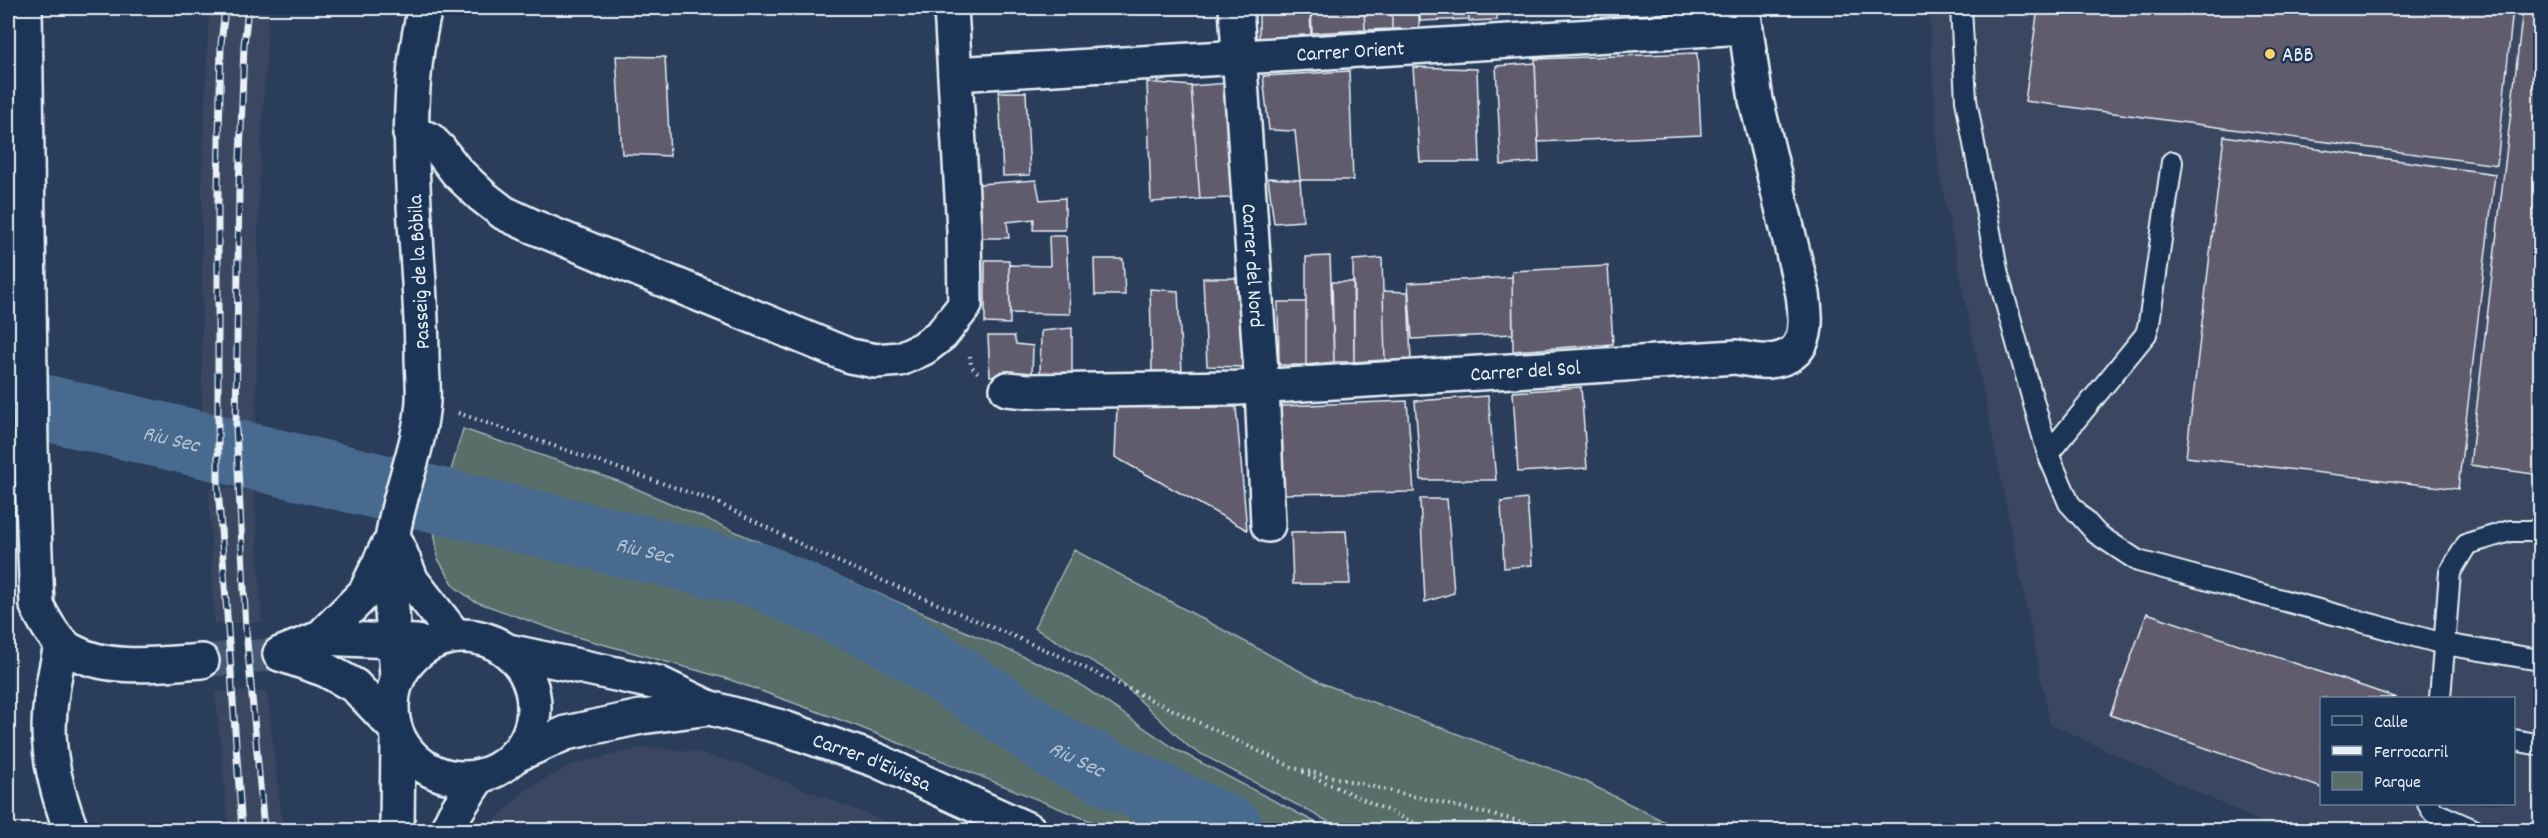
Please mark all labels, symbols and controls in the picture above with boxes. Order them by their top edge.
street label: Carrer Orient [1296,35,1406,72]
place label: ABB [2282,42,2313,72]
marker: ABB [2263,47,2277,61]
street label: Passeig de la Bòbila [402,193,440,350]
street label: Carrer del Nord [1231,203,1270,328]
street label: Carrer del Sol [1470,355,1581,392]
water label: Riu Sec [139,419,203,463]
water label: Riu Sec [612,531,676,574]
legend [2320,697,2515,805]
text: Calle [2374,711,2408,736]
street label: Carrer d'Eivissa [808,727,936,802]
water label: Riu Sec [1041,735,1110,788]
text: Ferrocarril [2374,741,2449,766]
text: Parque [2374,771,2421,796]

